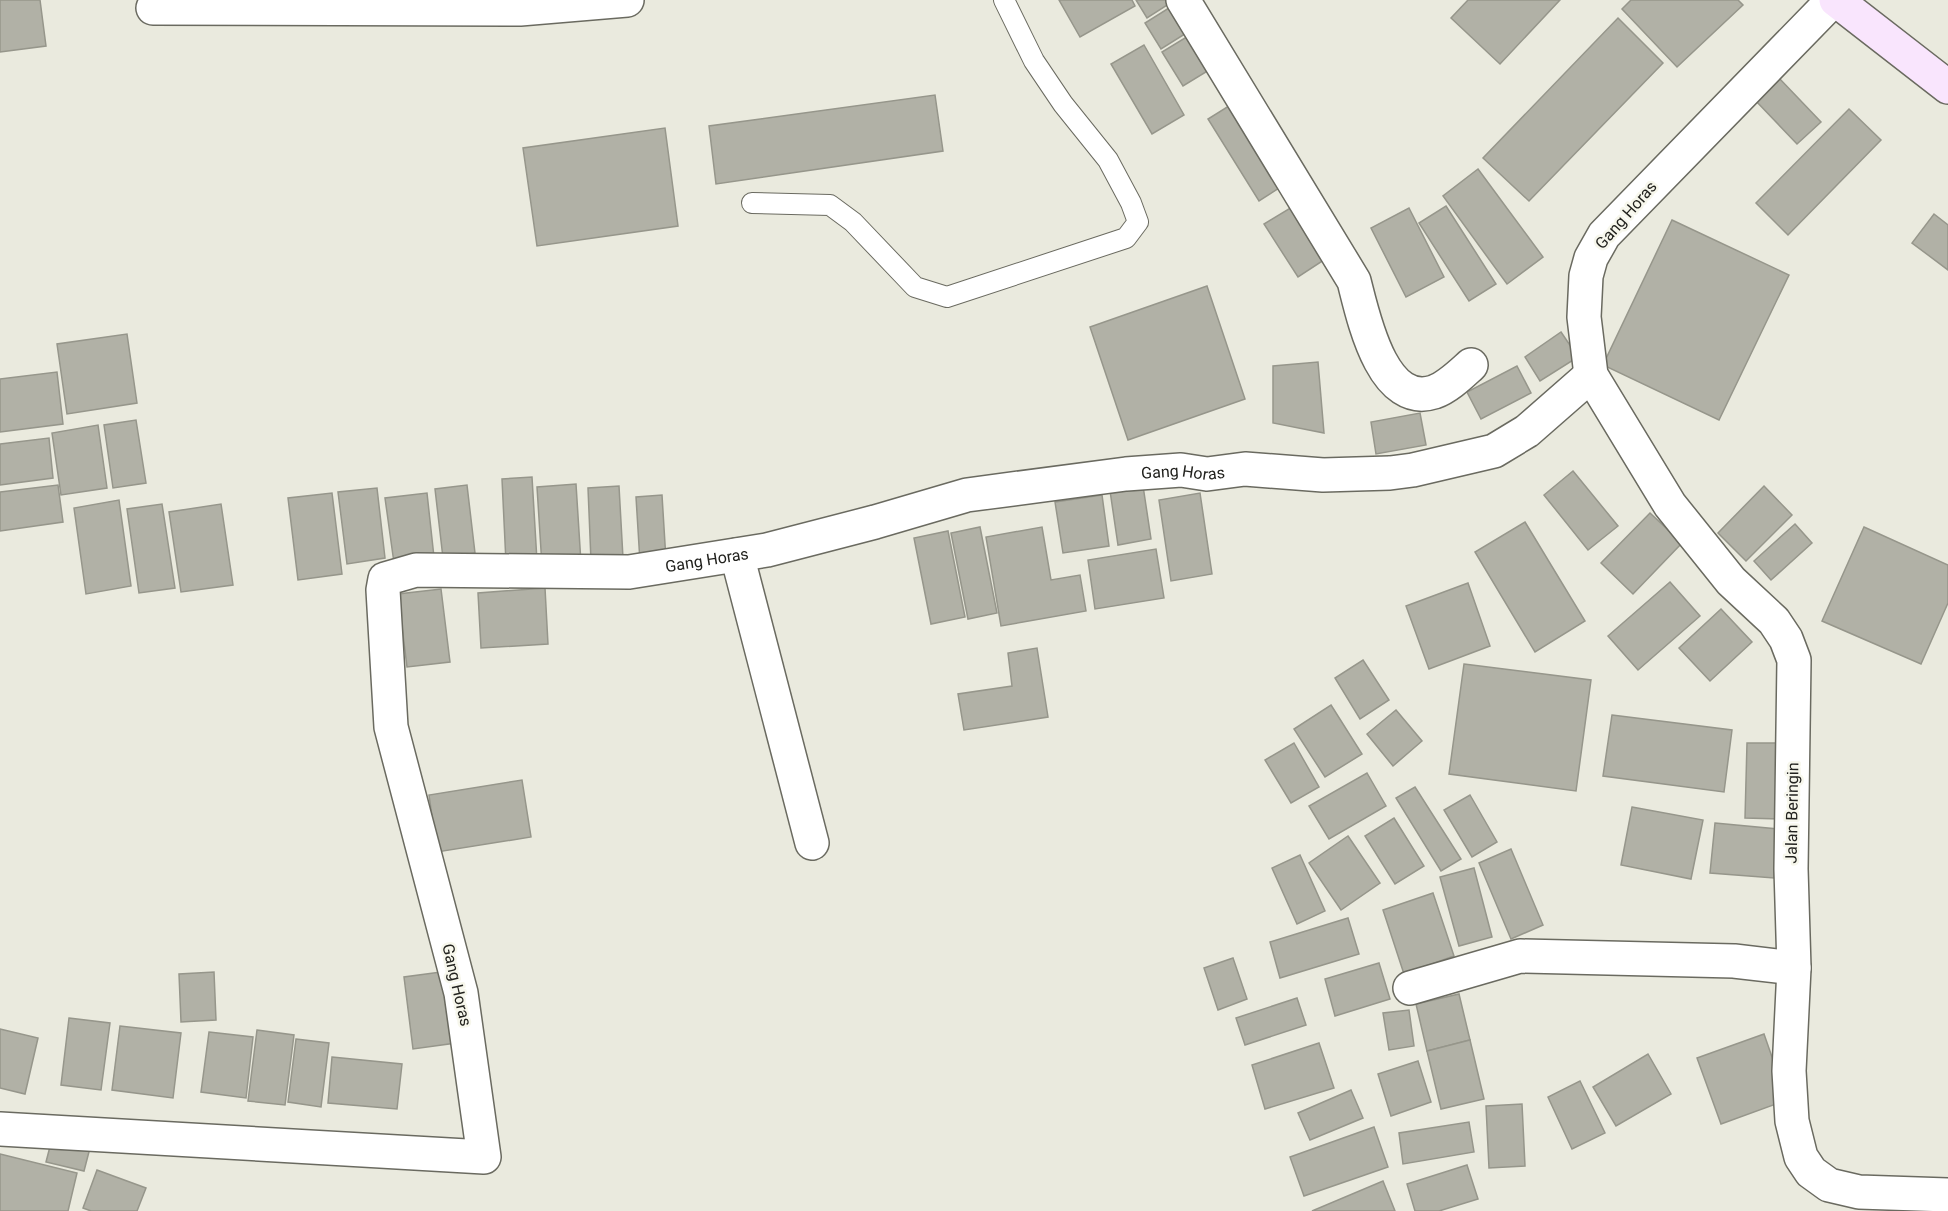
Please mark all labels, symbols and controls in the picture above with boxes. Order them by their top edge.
street label: Gang Horas [1591,177,1661,253]
street label: Gang Horas [1141,460,1226,484]
street label: Gang Horas [664,544,750,576]
street label: Jalan Beringin [1782,762,1802,864]
street label: Gang Horas [438,942,476,1028]

